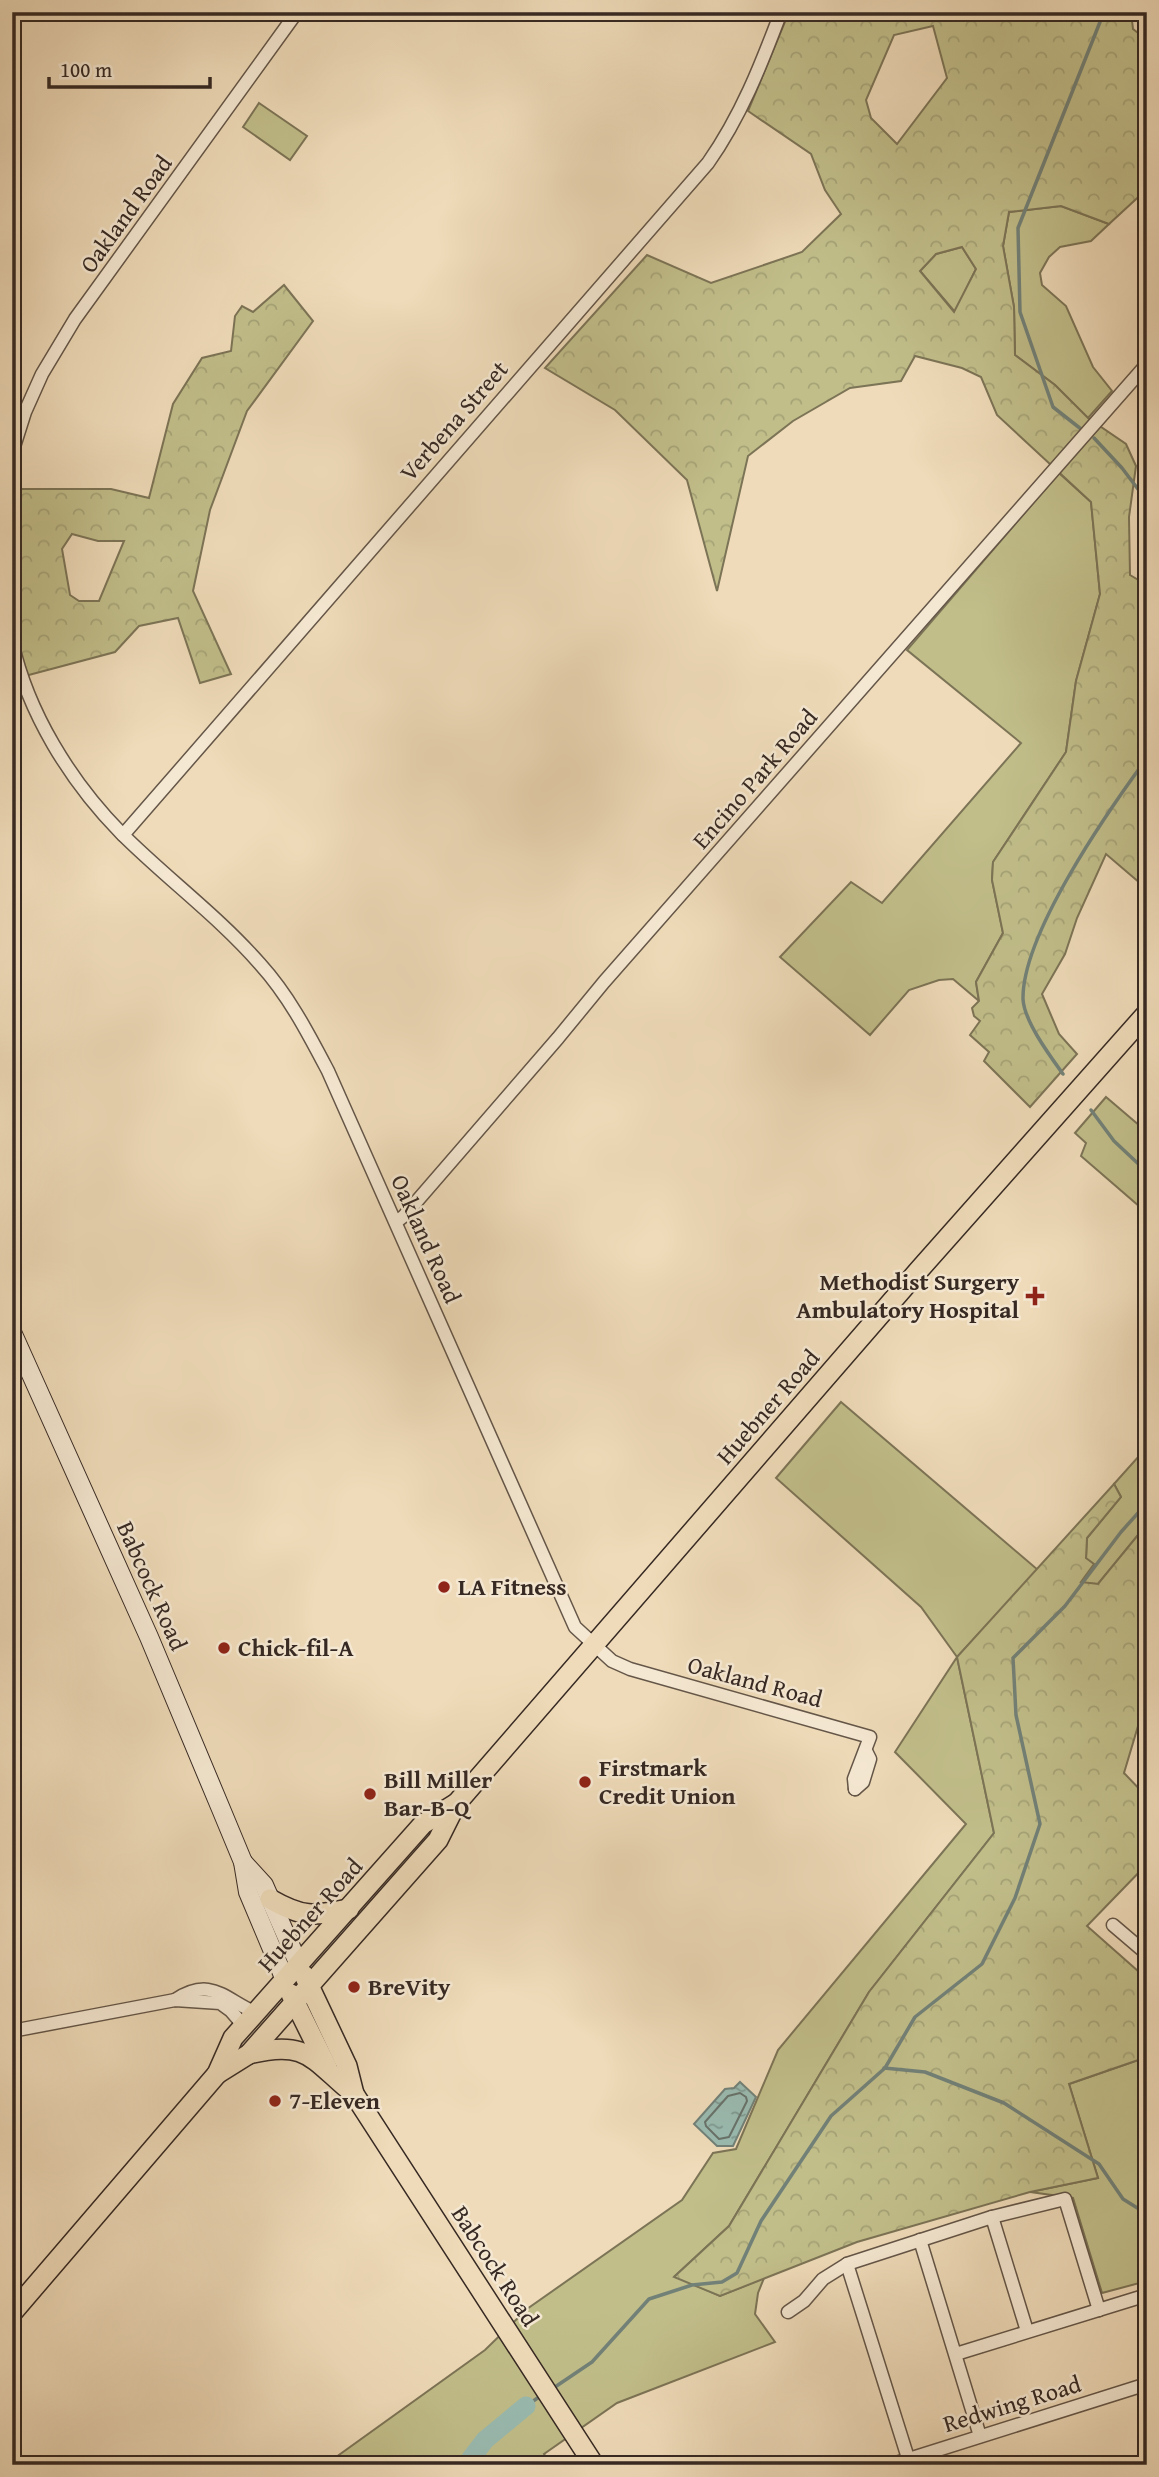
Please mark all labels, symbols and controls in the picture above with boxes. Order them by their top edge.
scale bar [49,46,210,90]
text: 100 m [60,54,112,85]
street label: Oakland Road [71,147,180,280]
street label: Verbena Street [391,352,516,489]
street label: Encino Park Road [684,701,826,857]
street label: Oakland Road [382,1169,471,1309]
place label: Methodist Surgery Ambulatory Hospital [796,1264,1020,1327]
marker: Methodist Surgery Ambulatory Hospital [1025,1286,1045,1306]
street label: Huebner Road [708,1341,828,1472]
street label: Babcock Road [108,1516,197,1656]
place label: LA Fitness [458,1569,567,1604]
marker: LA Fitness [436,1579,452,1595]
place label: Chick-fil-A [238,1630,354,1665]
marker: Chick-fil-A [216,1640,232,1656]
street label: Oakland Road [684,1647,826,1716]
place label: Firstmark Credit Union [599,1750,735,1813]
place label: Bill Miller Bar-B-Q [384,1762,492,1825]
marker: Firstmark Credit Union [577,1774,593,1790]
marker: Bill Miller Bar-B-Q [362,1786,378,1802]
street label: Huebner Road [249,1850,371,1979]
place label: BreVity [368,1969,451,2004]
marker: BreVity [346,1979,362,1995]
place label: 7-Eleven [289,2083,380,2118]
marker: 7-Eleven [267,2093,283,2109]
street label: Babcock Road [443,2198,548,2333]
street label: Redwing Road [939,2366,1085,2441]

